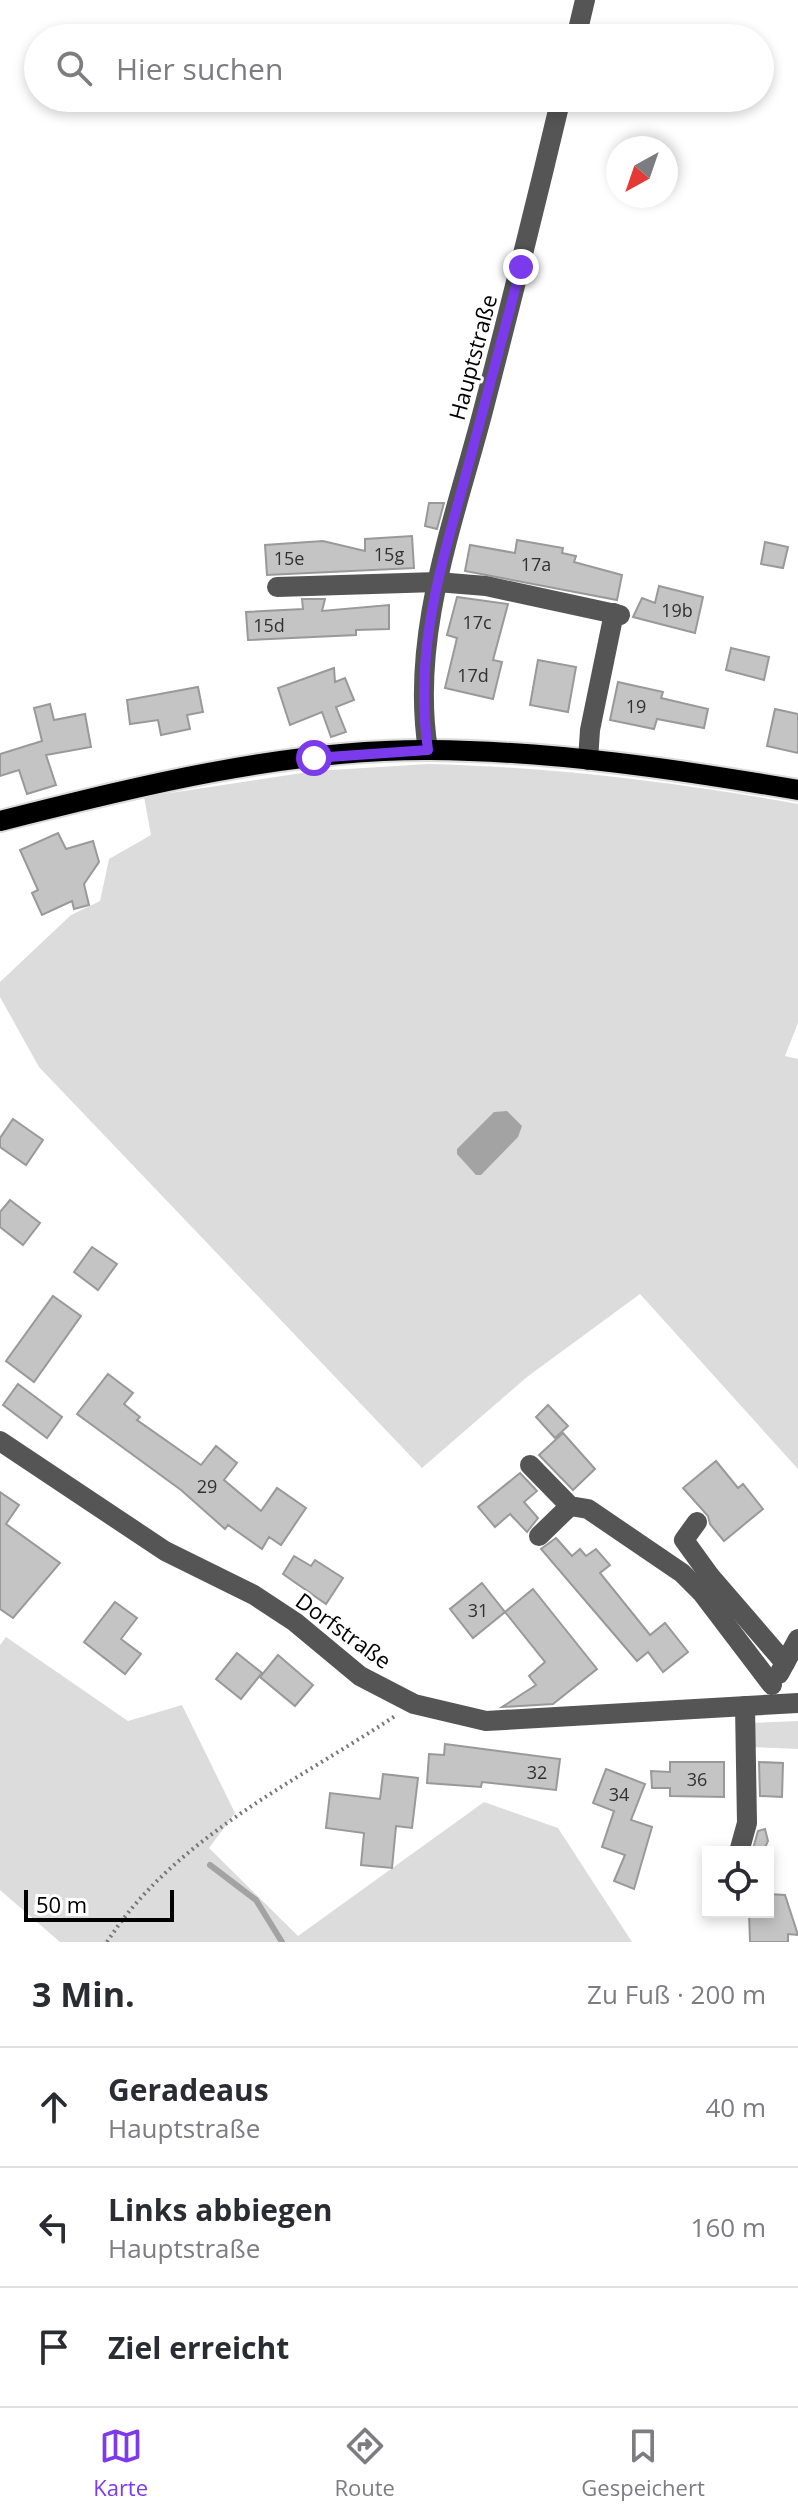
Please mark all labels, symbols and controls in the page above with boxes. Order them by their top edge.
search box [24,24,774,112]
icon: search [52,46,96,90]
text: Hier suchen [116,48,283,89]
north arrow [606,136,678,208]
route end [503,249,539,285]
street label: Hauptstraße [441,291,503,423]
house number: 15g [374,542,404,566]
house number: 15e [274,546,304,570]
house number: 17a [521,552,551,576]
house number: 19b [661,598,693,622]
house number: 17c [462,610,492,634]
house number: 15d [253,613,285,637]
house number: 17d [457,663,489,687]
house number: 19 [626,694,646,718]
route start [296,740,332,776]
house number: 29 [197,1474,217,1498]
street label: Dorfstraße [290,1585,398,1675]
house number: 31 [468,1598,488,1622]
house number: 32 [527,1760,547,1784]
house number: 36 [687,1767,707,1791]
house number: 34 [609,1782,629,1806]
map controls [702,1846,774,1918]
button: locate [702,1846,774,1918]
scale bar [24,1886,174,1922]
text: 50 m [36,1889,87,1919]
text: 3 Min. [32,1971,135,2017]
text: Zu Fuß · 200 m [587,1976,766,2012]
text: Geradeaus [108,2069,269,2110]
icon: ahead [32,2085,76,2129]
text: 40 m [705,2089,766,2125]
text: Hauptstraße [108,2110,260,2146]
text: Links abbiegen [108,2189,333,2230]
icon: left [32,2205,76,2249]
text: 160 m [691,2209,766,2245]
text: Hauptstraße [108,2230,260,2266]
icon: arrive [32,2325,76,2369]
text: Ziel erreicht [108,2327,289,2368]
tab: Karte [93,2424,148,2502]
tab: Route [334,2424,395,2502]
tab: Gespeichert [581,2424,705,2502]

